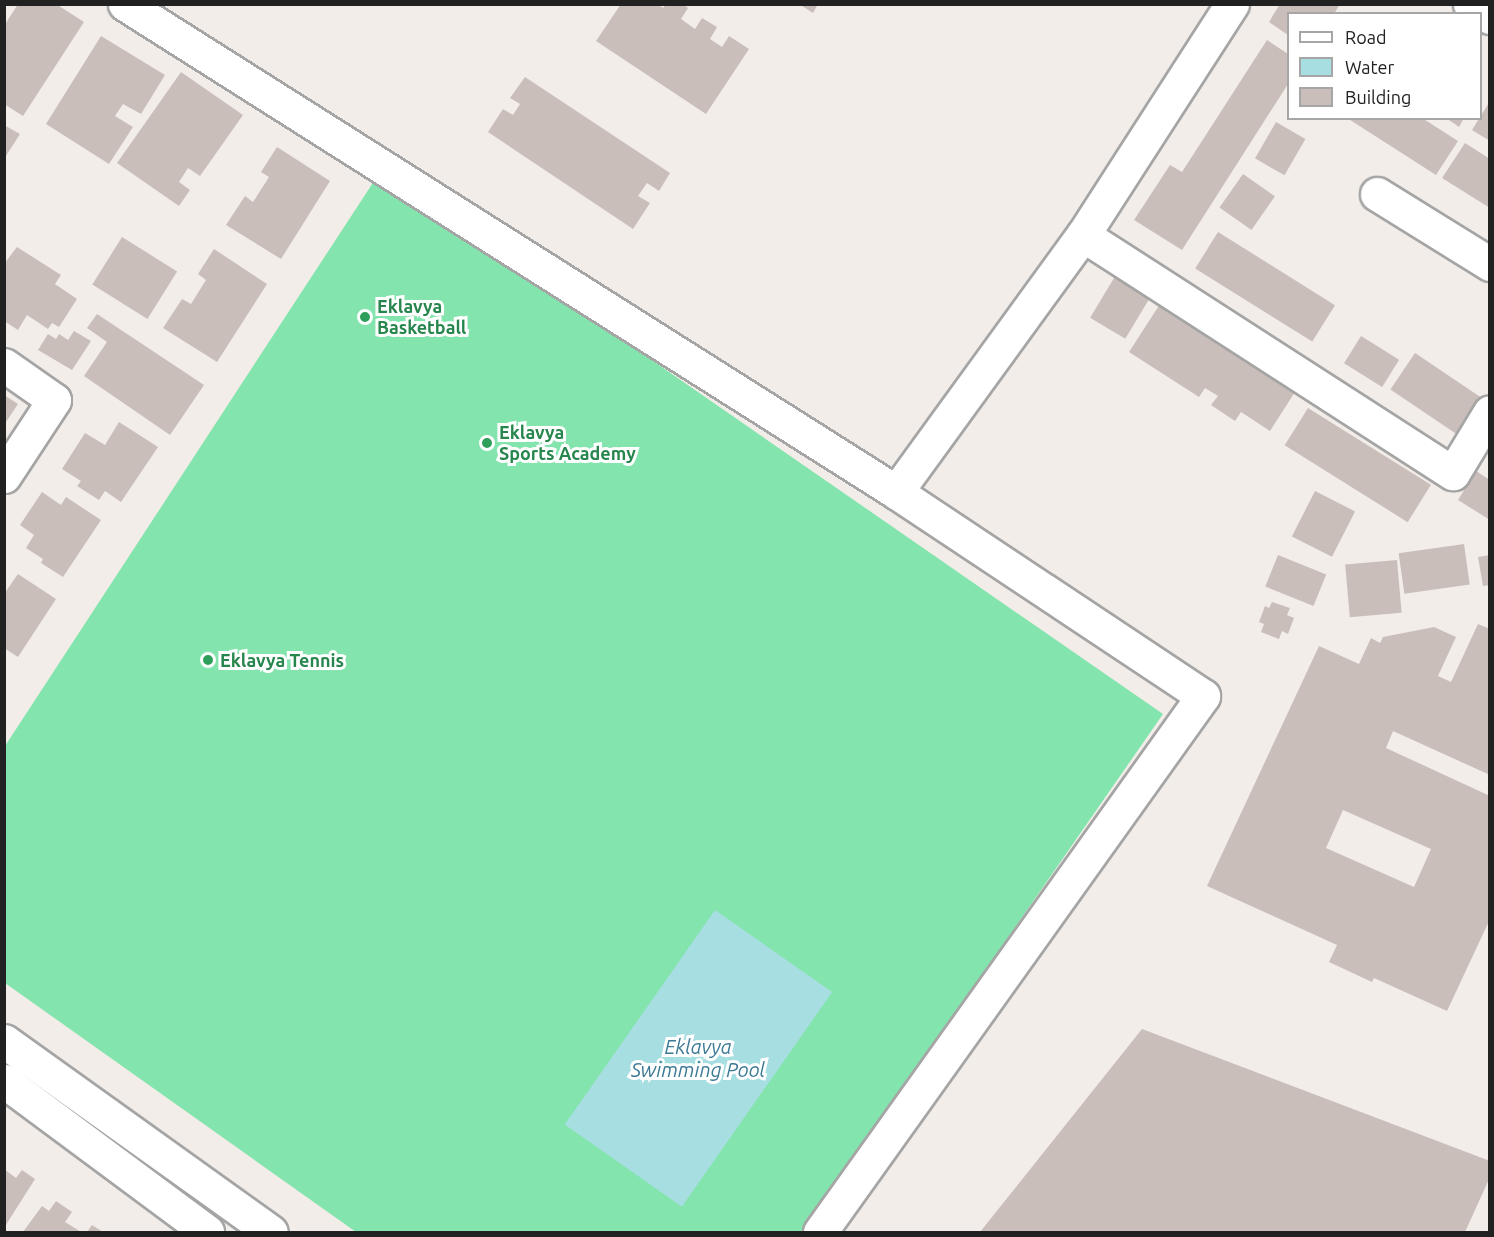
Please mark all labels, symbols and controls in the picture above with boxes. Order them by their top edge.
legend [1287,12,1482,120]
text: Road [1345,27,1387,47]
text: Water [1345,57,1394,77]
text: Building [1345,87,1411,107]
place label: Eklavya Basketball [377,296,466,338]
marker: Eklavya Basketball [358,310,372,324]
place label: Eklavya Sports Academy [499,422,636,464]
marker: Eklavya Sports Academy [480,436,494,450]
place label: Eklavya Tennis [220,649,344,671]
marker: Eklavya Tennis [201,653,215,667]
water label: Eklavya Swimming Pool [631,1034,765,1081]

